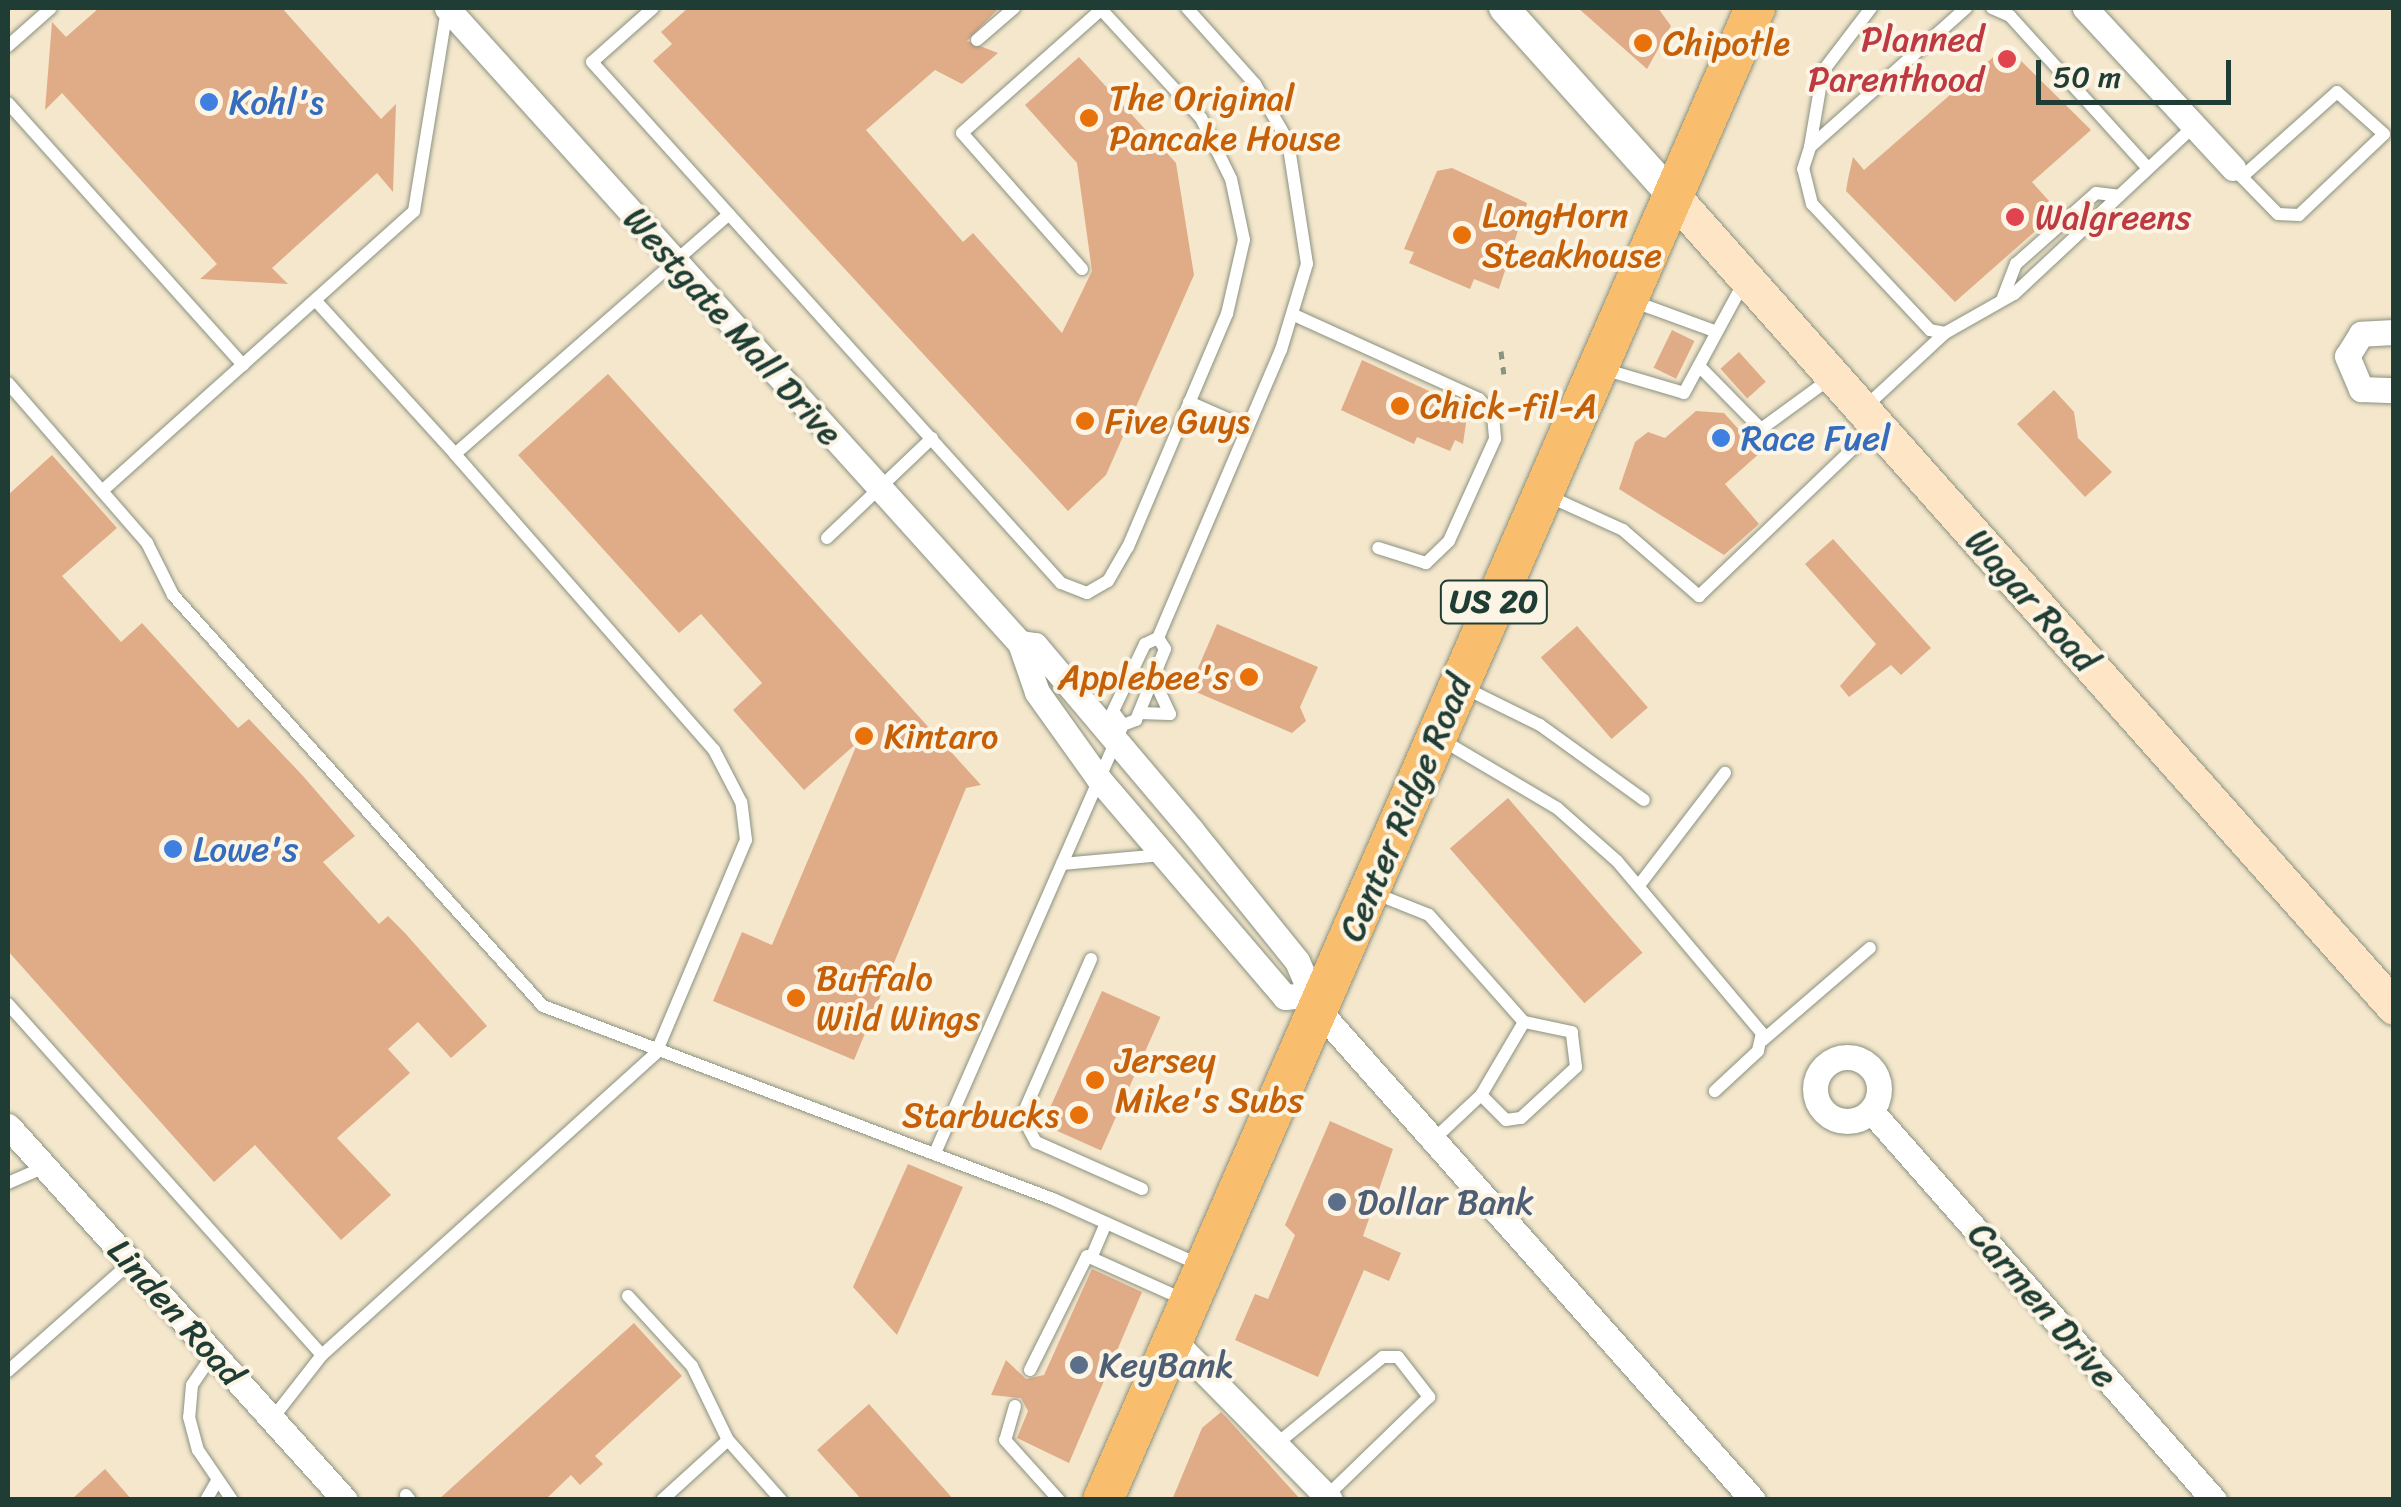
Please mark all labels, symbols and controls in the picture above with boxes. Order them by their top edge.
place label: Planned Parenthood [1808,18,1984,100]
place label: Chipotle [1663,22,1790,64]
marker: Chipotle [1632,32,1654,54]
scale bar [2041,40,2236,102]
marker: Planned Parenthood [1994,46,2020,72]
text: 50 m [2053,50,2121,104]
place label: The Original Pancake House [1109,77,1341,159]
place label: Kohl's [229,81,324,123]
marker: Kohl's [198,91,220,113]
marker: The Original Pancake House [1078,107,1100,129]
place label: LongHorn Steakhouse [1482,194,1662,276]
place label: Walgreens [2035,196,2191,238]
street label: Westgate Mall Drive [615,198,851,454]
marker: Walgreens [2004,206,2026,228]
marker: LongHorn Steakhouse [1451,224,1473,246]
place label: Chick-fil-A [1420,385,1597,427]
marker: Chick-fil-A [1389,395,1411,417]
place label: Five Guys [1105,400,1252,442]
marker: Five Guys [1074,410,1096,432]
place label: Race Fuel [1741,417,1890,459]
marker: Race Fuel [1710,427,1732,449]
street label: Wagar Road [1957,520,2107,680]
road number: US 20 [1439,575,1549,629]
place label: Applebee's [1058,656,1229,698]
marker: Applebee's [1238,666,1260,688]
street label: Center Ridge Road [1330,669,1480,947]
place label: Kintaro [884,715,998,757]
marker: Kintaro [853,725,875,747]
place label: Lowe's [193,828,298,870]
marker: Lowe's [162,838,184,860]
place label: Buffalo Wild Wings [816,957,978,1039]
marker: Buffalo Wild Wings [785,987,807,1009]
place label: Jersey Mike's Subs [1115,1039,1304,1121]
marker: Jersey Mike's Subs [1084,1069,1106,1091]
place label: Starbucks [902,1094,1059,1136]
marker: Starbucks [1068,1104,1090,1126]
place label: Dollar Bank [1357,1181,1534,1223]
marker: Dollar Bank [1326,1191,1348,1213]
street label: Carmen Drive [1960,1214,2126,1396]
street label: Linden Road [99,1229,253,1395]
place label: KeyBank [1099,1344,1234,1386]
marker: KeyBank [1068,1354,1090,1376]

